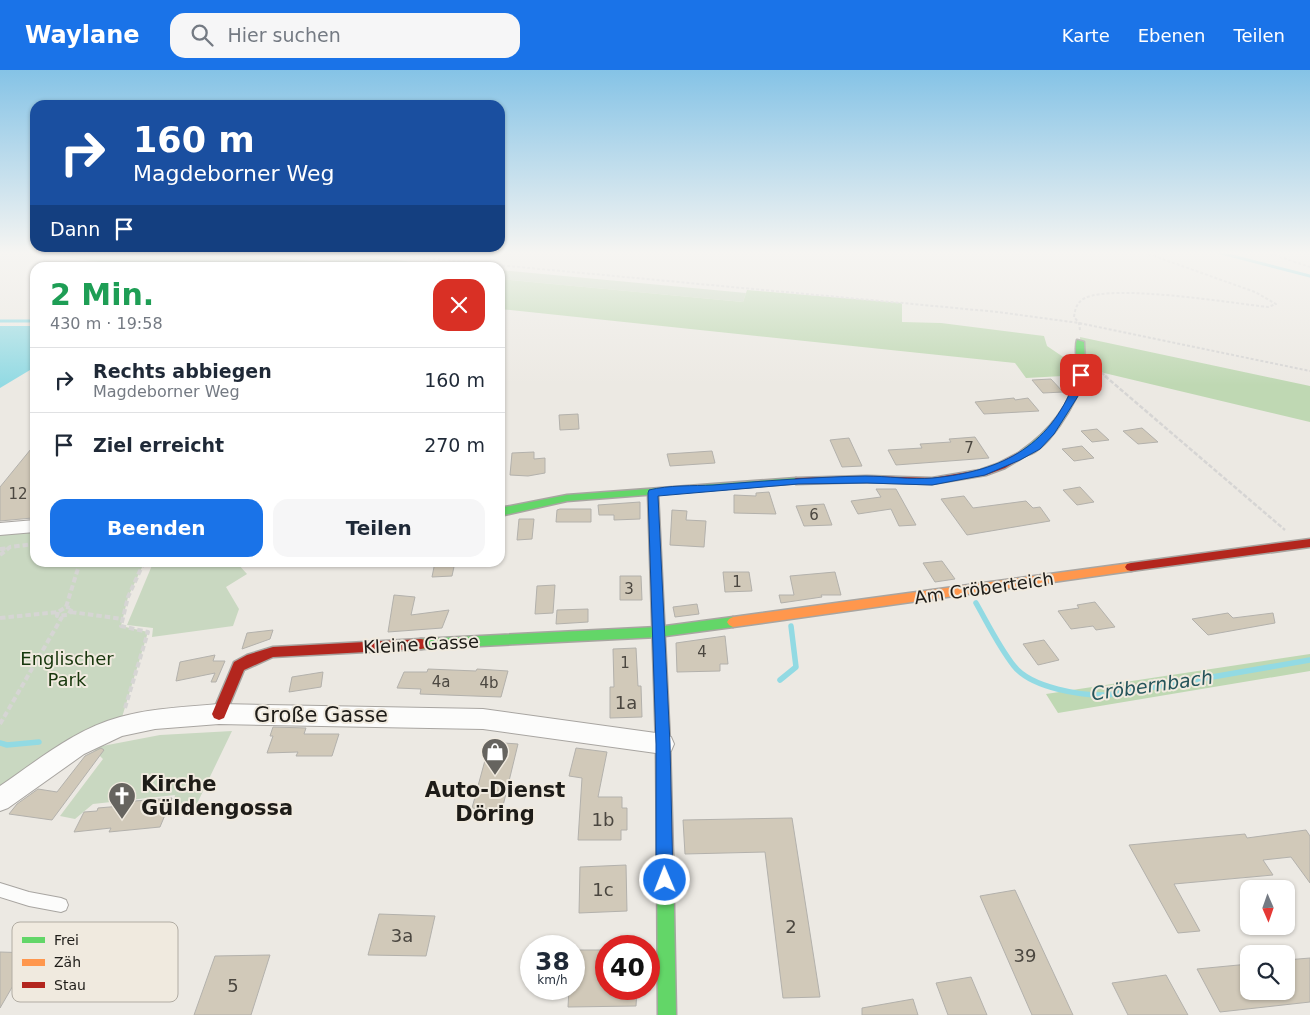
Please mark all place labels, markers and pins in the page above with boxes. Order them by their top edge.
pin [1060,354,1102,396]
shop icon: Auto-Dienst Döring [480,737,510,776]
place label: Kirche Güldengossa [141,772,293,820]
place label: Auto-Dienst Döring [425,778,565,826]
church icon: Kirche Güldengossa [107,781,137,820]

